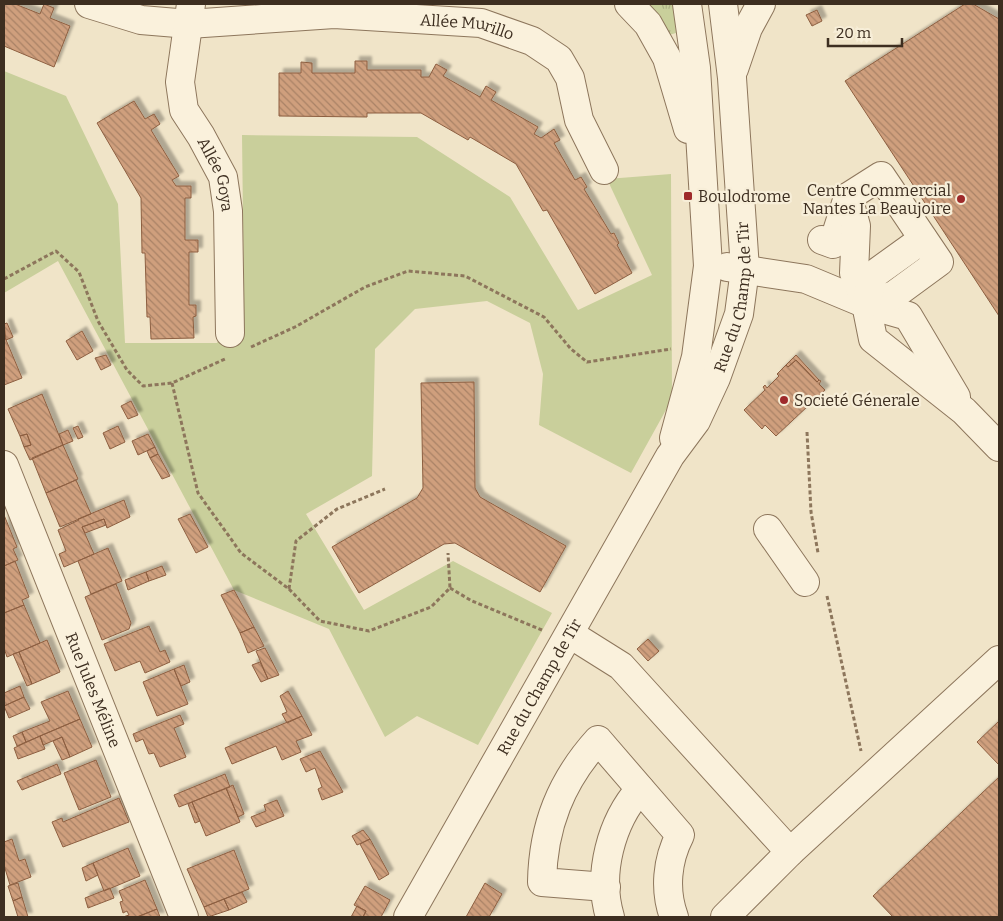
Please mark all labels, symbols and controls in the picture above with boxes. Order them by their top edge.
street label: Allée Murillo [420,10,517,44]
scale bar [828,15,902,47]
text: 20 m [836,24,872,42]
street label: Allée Goya [193,134,237,213]
place label: Centre Commercial Nantes La Beaujoire [803,181,951,218]
place label: Boulodrome [698,187,790,206]
marker: Boulodrome [682,190,694,202]
marker: Centre Commercial Nantes La Beaujoire [955,193,967,205]
street label: Rue du Champ de Tir [710,221,755,375]
place label: Societé Génerale [794,391,920,410]
marker: Societé Génerale [778,394,790,406]
street label: Rue du Champ de Tir [493,615,586,758]
street label: Rue Jules Méline [62,630,125,750]

